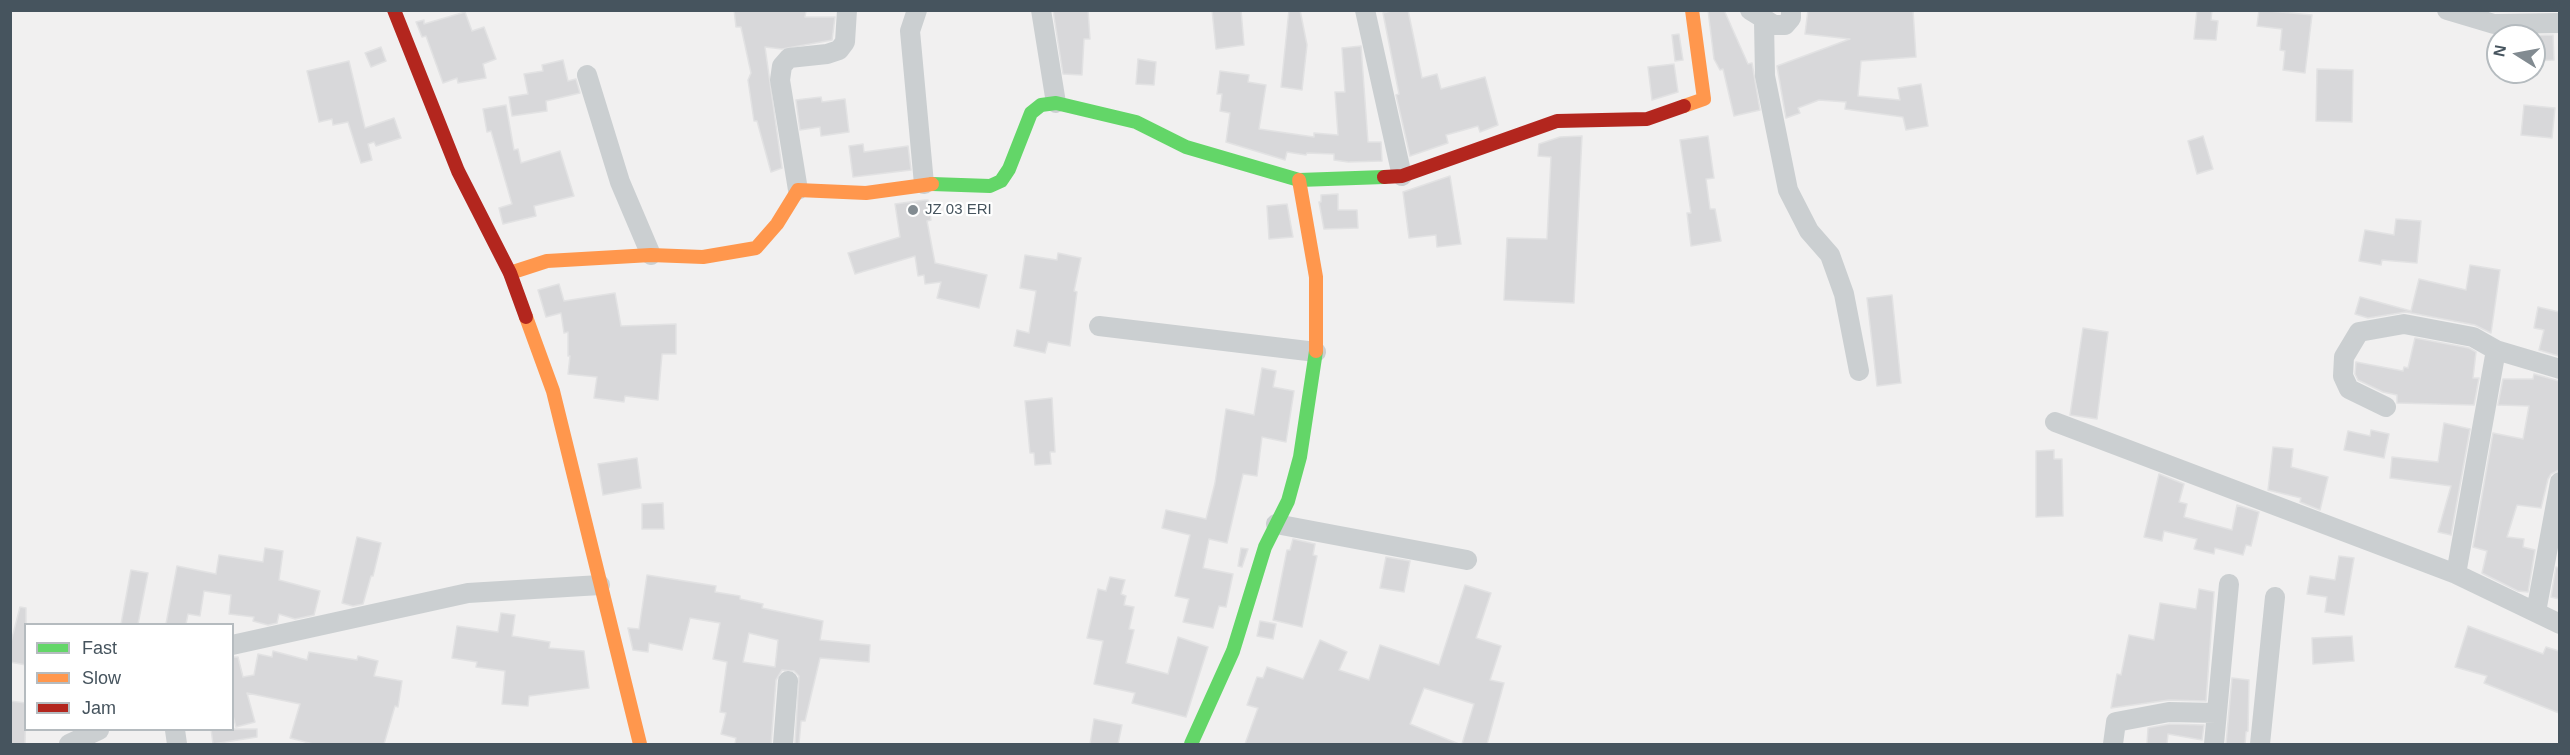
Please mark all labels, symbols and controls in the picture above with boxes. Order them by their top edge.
north arrow [2486,24,2546,84]
text: N [2490,44,2509,58]
place label: JZ 03 ERI [925,201,992,219]
marker: JZ 03 ERI [906,203,920,217]
legend [24,623,234,731]
text: Fast [82,638,117,658]
text: Slow [82,668,121,688]
text: Jam [82,698,116,718]

